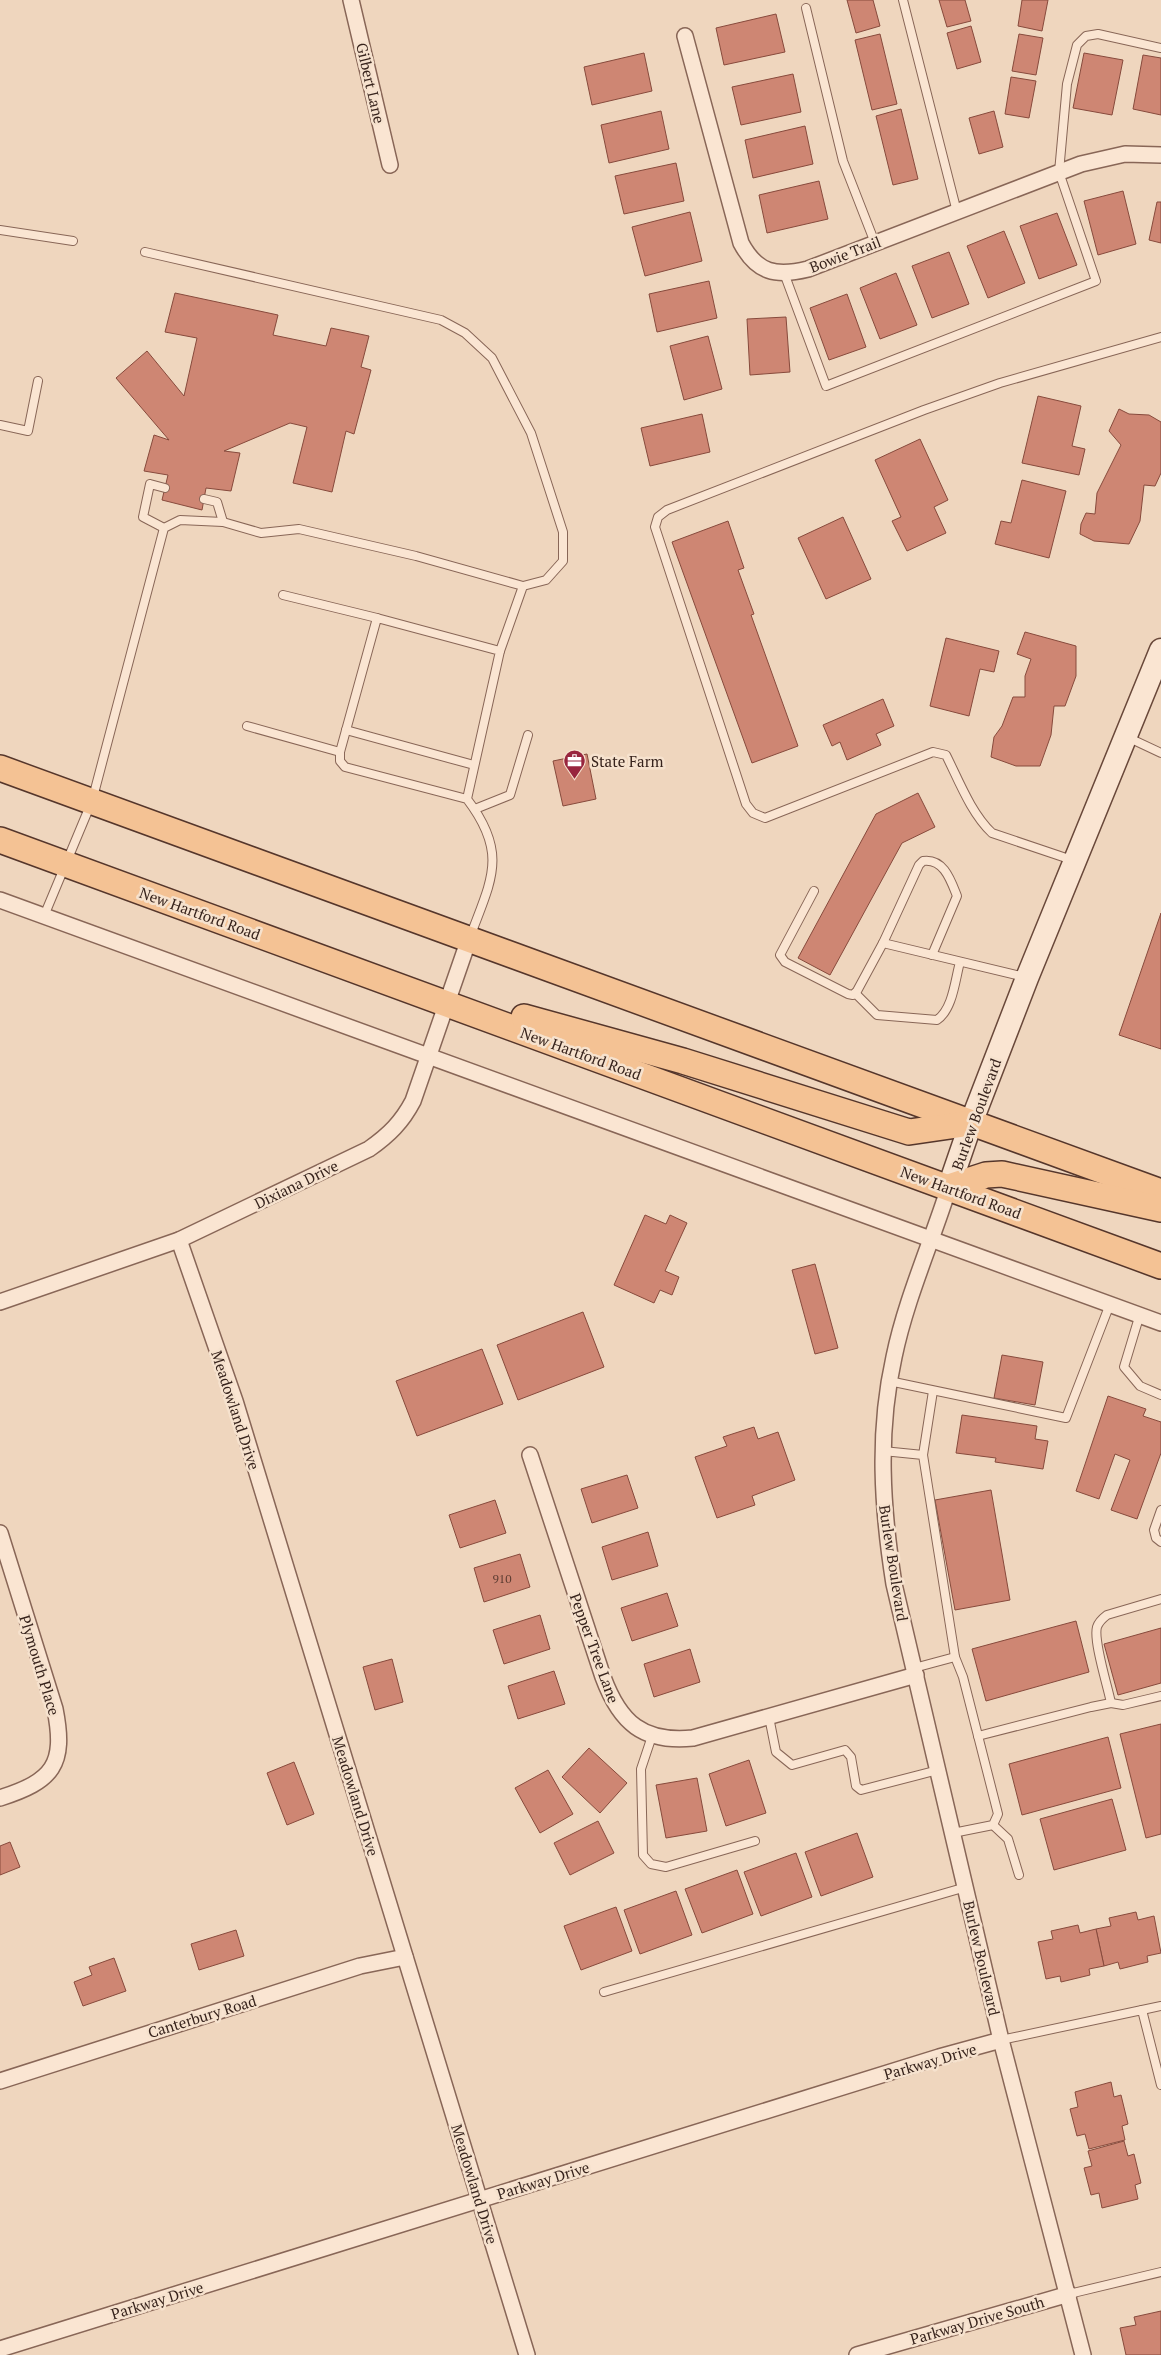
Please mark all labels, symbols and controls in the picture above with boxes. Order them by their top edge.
street label: Gilbert Lane [352,41,390,125]
street label: Bowie Trail [806,231,884,277]
office icon: State Farm [563,749,587,780]
place label: State Farm [591,751,663,771]
street label: New Hartford Road [137,882,263,944]
street label: New Hartford Road [518,1022,644,1084]
street label: Burlew Boulevard [947,1055,1005,1173]
street label: Dixiana Drive [251,1155,341,1213]
street label: New Hartford Road [898,1161,1024,1223]
street label: Meadowland Drive [207,1348,265,1472]
street label: Burlew Boulevard [875,1503,913,1623]
house number: 910 [492,1571,512,1586]
street label: Pepper Tree Lane [566,1590,624,1706]
street label: Plymouth Place [15,1612,65,1718]
street label: Meadowland Drive [328,1734,384,1858]
street label: Burlew Boulevard [959,1899,1005,2017]
street label: Canterbury Road [145,1990,259,2042]
street label: Parkway Drive [881,2038,979,2084]
street label: Meadowland Drive [447,2122,503,2246]
street label: Parkway Drive [494,2156,592,2204]
street label: Parkway Drive [108,2276,206,2324]
street label: Parkway Drive South [908,2291,1046,2349]

